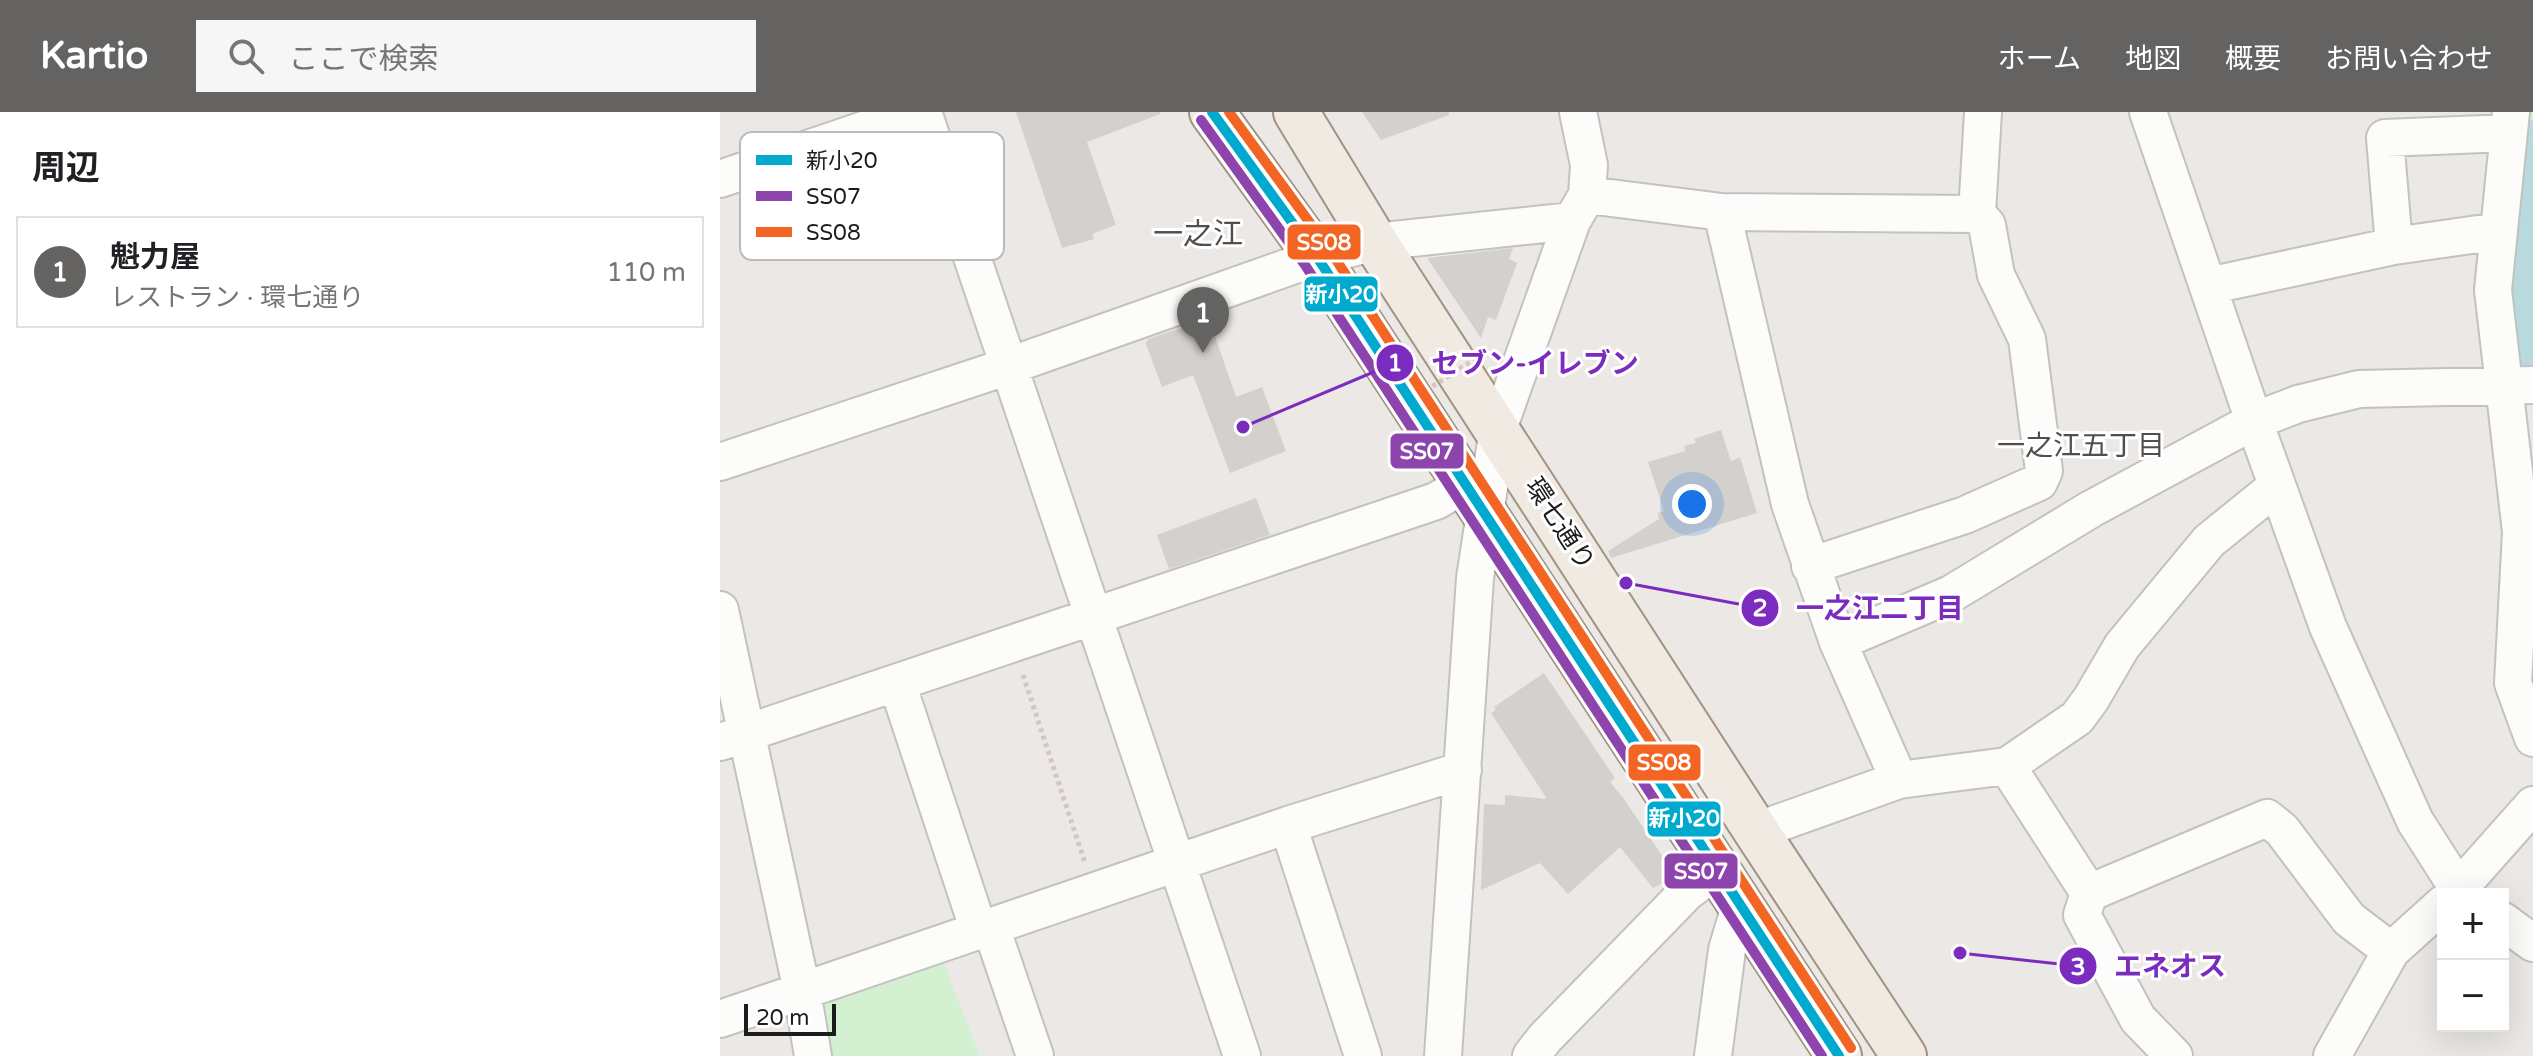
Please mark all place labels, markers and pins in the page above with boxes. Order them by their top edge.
pin: 1 [1177,287,1229,353]
callout: セブン-イレブン [1375,337,1654,389]
callout: 一之江二丁目 [1740,582,1980,634]
callout: エネオス [2058,940,2242,992]

